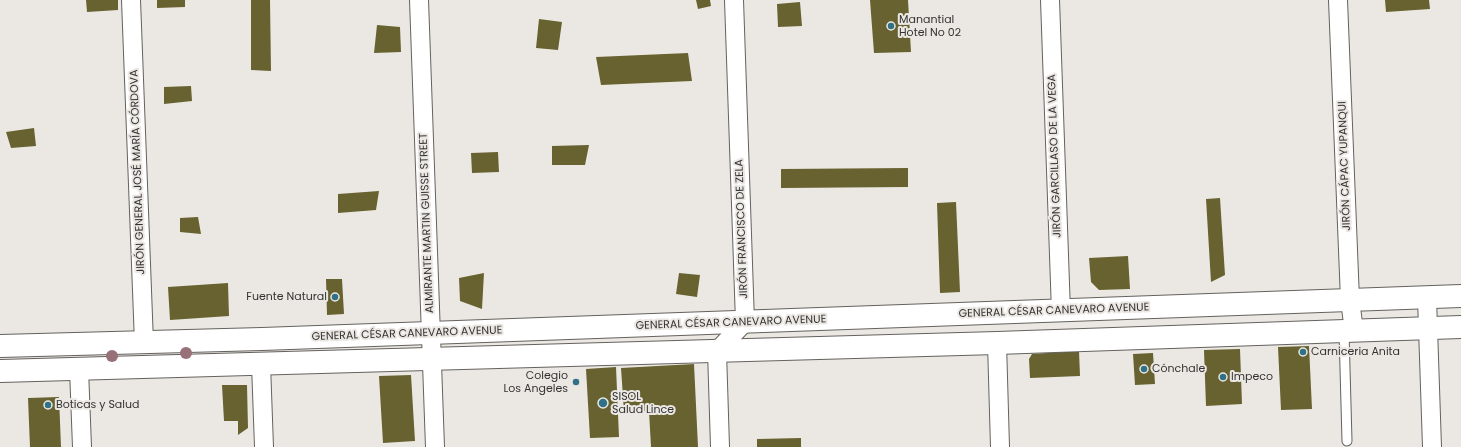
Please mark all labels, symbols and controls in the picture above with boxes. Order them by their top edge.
place label: Manantial Hotel No 02 [899,13,961,39]
marker: Manantial Hotel No 02 [886,21,896,31]
street label: JIRÓN GENERAL JOSÉ MARÍA CÓRDOVA [128,69,148,275]
street label: JIRÓN GARCILLASO DE LA VEGA [1046,74,1064,238]
street label: JIRÓN CÁPAC YUPANQUI [1336,101,1354,231]
street label: ALMIRANTE MARTIN GUISSE STREET [417,133,437,313]
street label: JIRÓN FRANCISCO DE ZELA [733,159,751,299]
place label: Fuente Natural [246,290,327,304]
marker: Fuente Natural [330,292,340,302]
street label: GENERAL CÉSAR CANEVARO AVENUE [958,301,1150,321]
street label: GENERAL CÉSAR CANEVARO AVENUE [635,313,827,333]
street label: GENERAL CÉSAR CANEVARO AVENUE [311,324,503,344]
place label: Carniceria Anita [1311,345,1400,359]
marker: Carniceria Anita [1298,347,1308,357]
place label: Cónchale [1152,362,1205,376]
marker: Cónchale [1139,364,1149,374]
place label: Colegio Los Angeles [504,369,568,395]
place label: Impeco [1231,370,1273,384]
marker: Impeco [1218,372,1228,382]
marker: Colegio Los Angeles [571,377,581,387]
place label: SISOL Salud Lince [612,390,674,416]
marker: SISOL Salud Lince [597,397,609,409]
place label: Boticas y Salud [56,398,139,412]
marker: Boticas y Salud [43,400,53,410]

